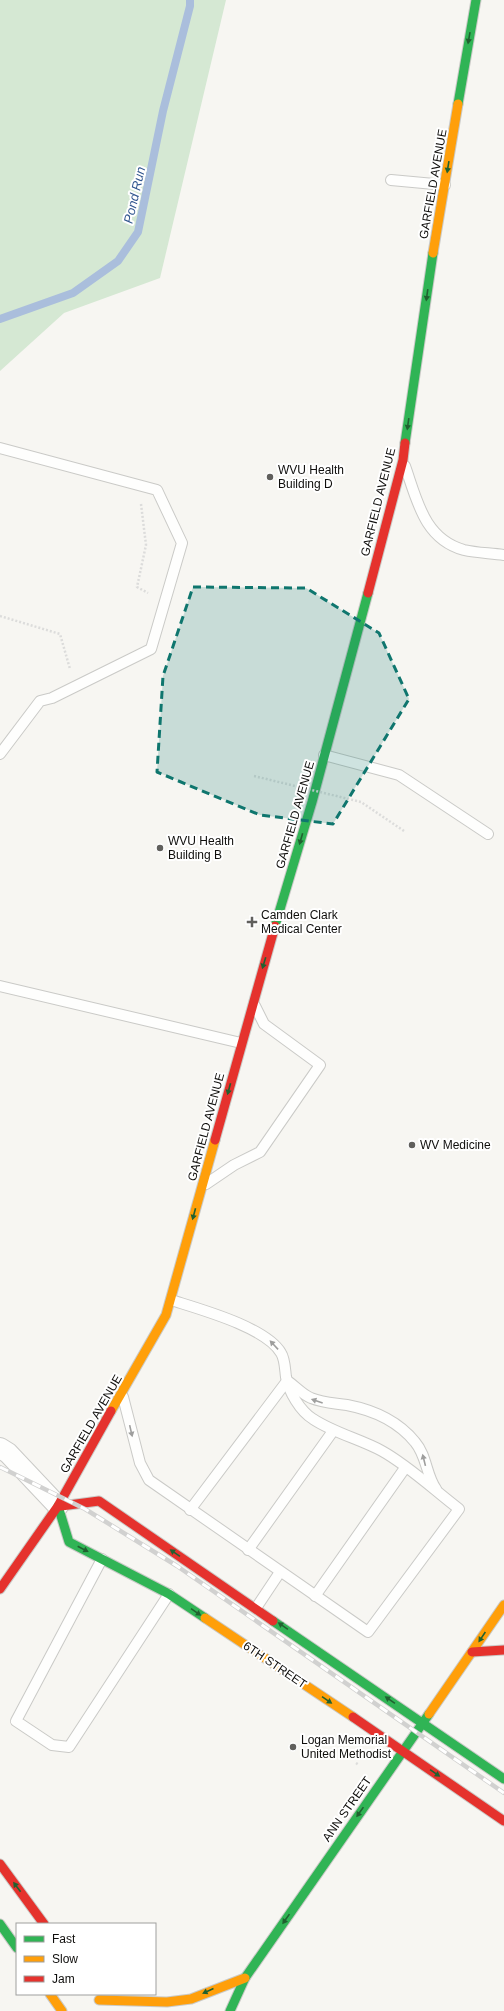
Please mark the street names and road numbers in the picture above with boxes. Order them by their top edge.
street label: GARFIELD AVENUE [416,128,450,240]
street label: GARFIELD AVENUE [358,446,398,558]
street label: GARFIELD AVENUE [273,760,317,870]
street label: GARFIELD AVENUE [185,1072,227,1182]
street label: GARFIELD AVENUE [57,1372,125,1476]
street label: 6TH STREET [241,1639,310,1692]
street label: ANN STREET [319,1773,375,1844]

